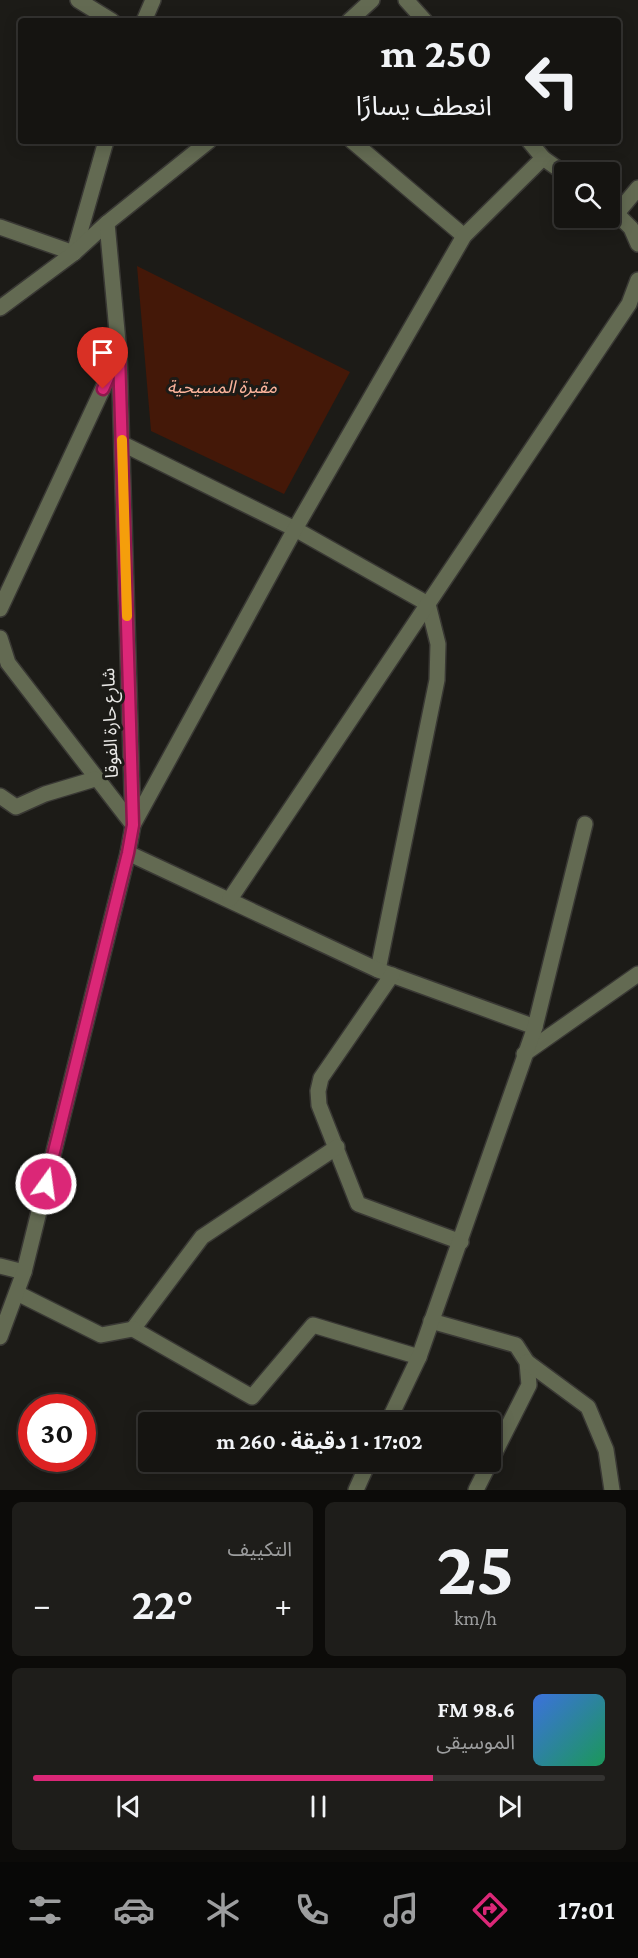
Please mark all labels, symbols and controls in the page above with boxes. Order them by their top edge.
text: 250 m [381,29,492,76]
icon: left [513,42,591,120]
text: انعطف يسارًا [356,91,492,121]
map controls [554,162,620,228]
button: search [554,162,620,228]
pin [77,327,128,389]
icon: arrive [86,336,119,369]
park label: مقبرة المسيحية [167,377,278,398]
street label: شارع حارة الفوقا [98,667,126,779]
position arrow [14,1152,78,1216]
speed limit sign: 30 [18,1394,96,1472]
text: 17:02 · 1 دقيقة · 260 m [217,1429,422,1454]
text: 25 [437,1524,515,1611]
text: التكييف [228,1538,292,1560]
text: 22° [132,1579,193,1629]
text: − [33,1586,50,1623]
text: + [275,1586,292,1623]
text: km/h [454,1607,497,1629]
text: 98.6 FM [437,1697,515,1722]
text: الموسيقى [436,1731,515,1753]
icon: previous [112,1790,145,1823]
icon: pause [302,1790,335,1823]
icon: next [493,1790,526,1823]
icon: filters [24,1889,66,1931]
icon: car [113,1889,155,1931]
icon: climate [202,1889,244,1931]
icon: phone [291,1889,333,1931]
icon: music [380,1889,422,1931]
icon: directions [469,1889,511,1931]
text: 17:01 [558,1895,614,1925]

